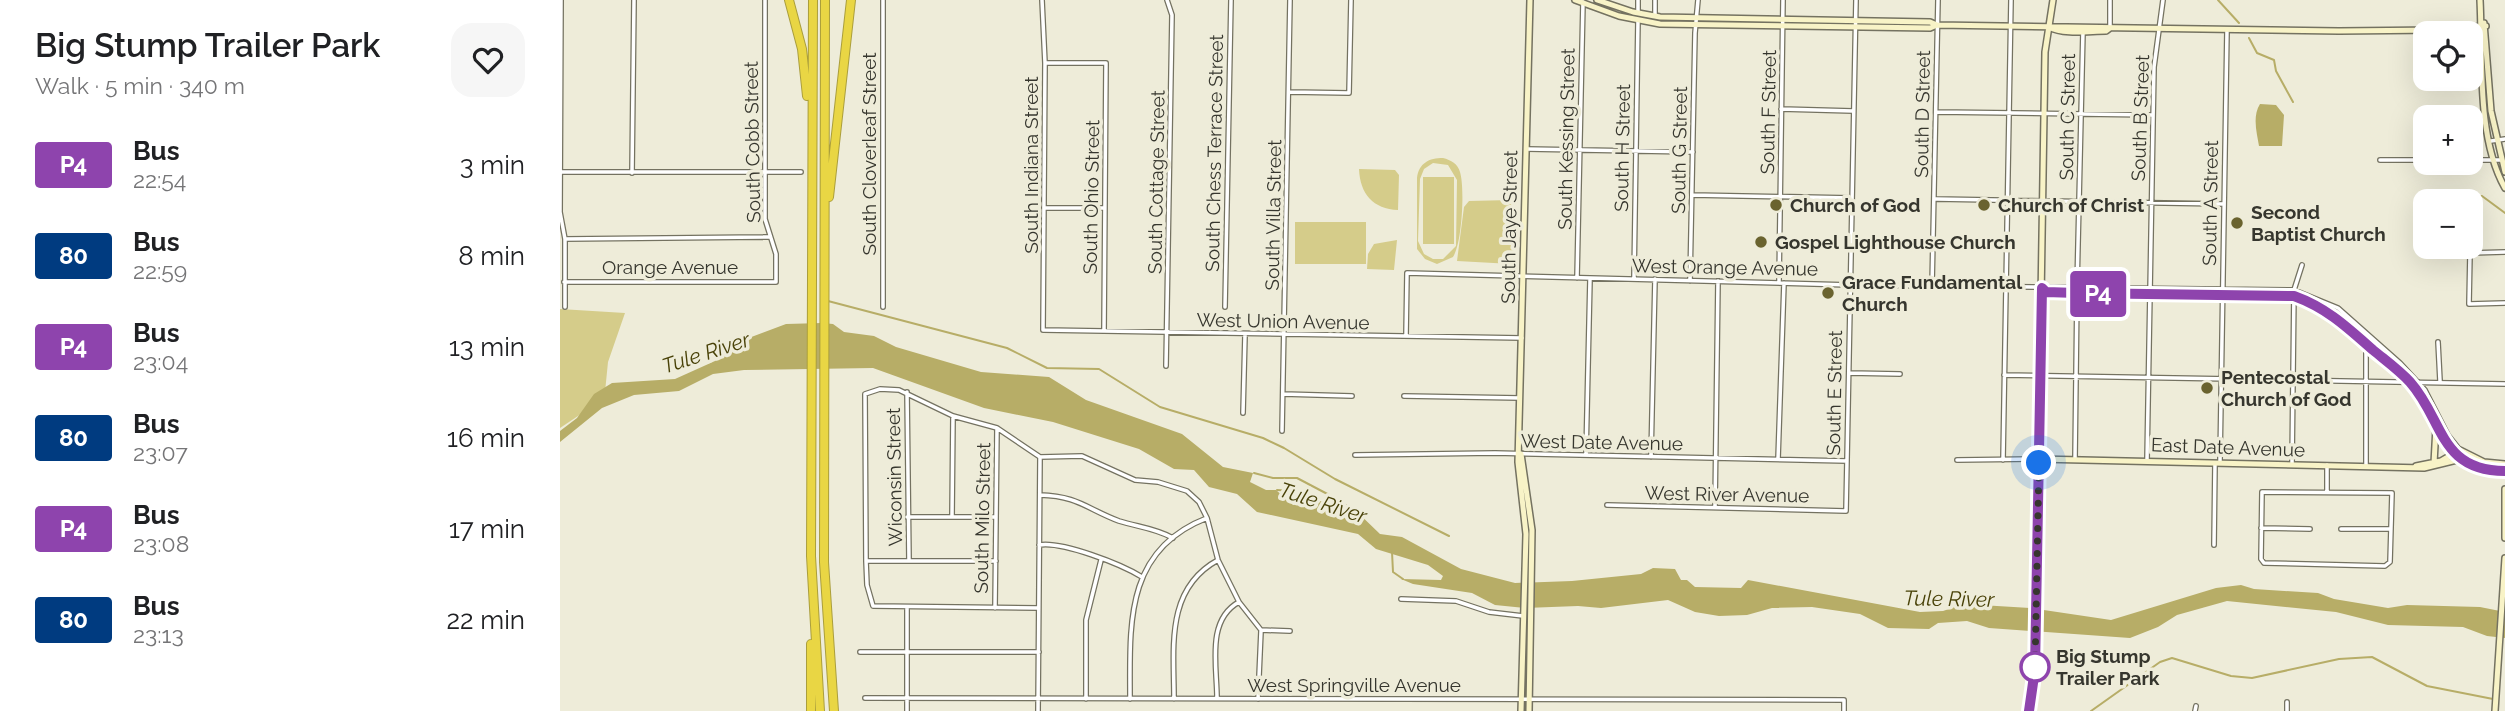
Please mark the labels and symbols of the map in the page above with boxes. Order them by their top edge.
street label: South Chess Terrace Street [1201,33,1227,272]
street label: South Kessing Street [1553,47,1579,230]
street label: South F Street [1756,49,1780,175]
street label: South D Street [1910,49,1934,178]
street label: South Cloverleaf Street [858,52,880,256]
street label: South C Street [2055,53,2079,181]
street label: South B Street [2127,54,2153,182]
street label: South Cobb Street [740,60,764,223]
street label: South Indiana Street [1020,76,1042,254]
street label: South H Street [1610,83,1634,212]
street label: South G Street [1667,85,1691,214]
street label: South Cottage Street [1143,89,1169,274]
street label: South Ohio Street [1079,119,1103,275]
street label: South Villa Street [1261,139,1285,291]
street label: South A Street [2198,139,2222,266]
street label: South Jaye Street [1497,149,1521,304]
place label: Church of God [1790,194,1920,216]
place label: Church of Christ [1998,194,2145,216]
marker: Church of God [1768,197,1784,213]
marker: Church of Christ [1976,197,1992,213]
place label: Second Baptist Church [2251,201,2386,245]
marker: Second Baptist Church [2229,215,2245,231]
place label: Gospel Lighthouse Church [1775,231,2016,253]
marker: Gospel Lighthouse Church [1753,234,1769,250]
street label: West Orange Avenue [1632,254,1818,280]
street label: Orange Avenue [602,256,738,278]
place label: Grace Fundamental Church [1842,271,2023,315]
line badge: P4 [2066,271,2130,317]
marker: Grace Fundamental Church [1820,285,1836,301]
street label: West Union Avenue [1196,308,1370,334]
water label: Tule River [659,326,754,378]
street label: South E Street [1822,329,1846,456]
place label: Pentecostal Church of God [2221,366,2351,410]
marker: Pentecostal Church of God [2199,380,2215,396]
street label: Wiconsin Street [882,407,906,547]
street label: West Date Avenue [1521,430,1683,454]
street label: East Date Avenue [2150,433,2306,461]
street label: South Milo Street [970,442,994,594]
your location [2021,445,2056,480]
water label: Tule River [1276,477,1371,529]
street label: West River Avenue [1644,482,1810,506]
water label: Tule River [1903,585,1995,612]
place label: Big Stump Trailer Park [2056,645,2160,689]
marker: Big Stump Trailer Park [2020,652,2050,682]
street label: West Springville Avenue [1247,674,1461,696]

